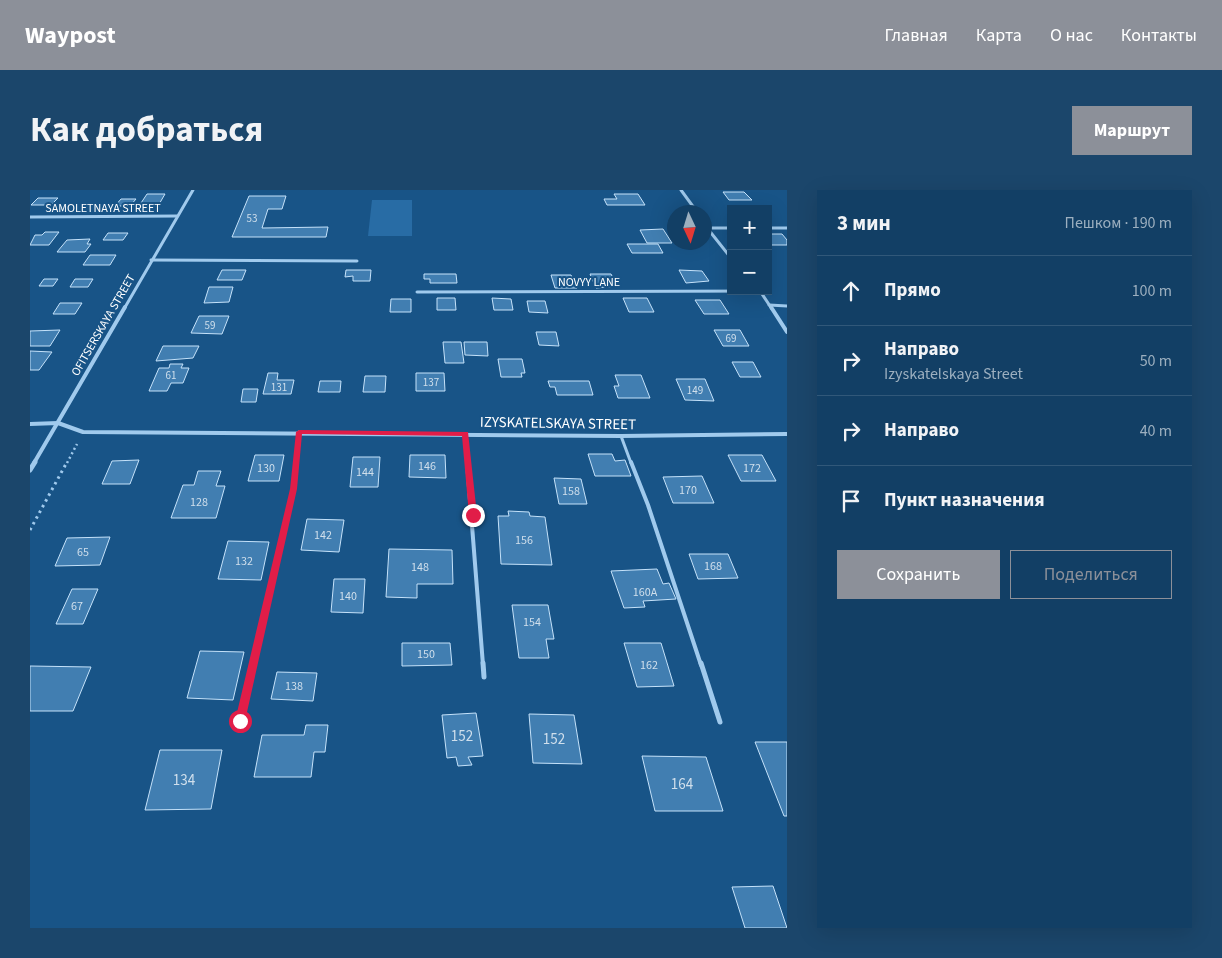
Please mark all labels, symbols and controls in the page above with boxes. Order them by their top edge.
text: Waypost [25,18,116,53]
text: Главная [885,23,948,48]
text: Карта [976,23,1022,48]
text: О нас [1050,23,1093,48]
text: Контакты [1121,23,1197,48]
text: Как добраться [30,105,263,155]
button: Маршрут [1072,106,1192,155]
street label: SAMOLETNAYA STREET [45,200,161,217]
north arrow [667,205,712,250]
map controls [727,205,772,295]
button: + [727,205,772,250]
text: 3 мин [837,208,891,238]
house number: 53 [247,211,257,226]
text: Пешком · 190 m [1065,212,1172,234]
button: − [727,250,772,295]
street label: OFITSERSKAYA STREET [67,271,140,379]
street label: NOVYY LANE [558,274,620,291]
icon: ahead [837,277,865,305]
text: Прямо [884,277,941,304]
text: 100 m [1132,280,1172,302]
house number: 59 [205,318,215,333]
house number: 69 [726,331,736,346]
text: Направо [884,336,959,363]
icon: right [837,347,865,375]
text: 50 m [1140,350,1172,372]
text: Izyskatelskaya Street [884,363,1023,385]
house number: 61 [166,368,176,383]
house number: 137 [423,375,439,390]
house number: 131 [271,380,287,395]
house number: 149 [687,383,703,398]
street label: IZYSKATELSKAYA STREET [480,412,636,435]
icon: right [837,417,865,445]
text: Направо [884,417,959,444]
text: 40 m [1140,420,1172,442]
house number: 146 [418,458,436,475]
house number: 130 [257,460,275,477]
house number: 172 [743,460,761,477]
house number: 144 [356,464,374,481]
house number: 170 [679,482,697,499]
house number: 158 [562,483,580,500]
icon: arrive [837,487,865,515]
text: Пункт назначения [884,487,1045,514]
house number: 128 [190,494,208,511]
route end [462,504,485,527]
house number: 142 [314,527,332,544]
house number: 156 [515,532,533,549]
house number: 65 [77,544,89,561]
button: Сохранить [837,550,1000,599]
button: Поделиться [1010,550,1172,599]
house number: 132 [235,553,253,570]
house number: 168 [704,558,722,575]
house number: 148 [411,559,429,576]
house number: 160А [633,584,658,601]
house number: 140 [339,588,357,605]
house number: 67 [71,598,83,615]
house number: 154 [523,614,541,631]
house number: 150 [417,646,435,663]
house number: 162 [640,657,658,674]
house number: 138 [285,678,303,695]
route start [229,710,252,733]
house number: 152 [451,726,473,747]
house number: 152 [543,729,565,750]
house number: 134 [173,770,196,791]
house number: 164 [671,774,694,795]

